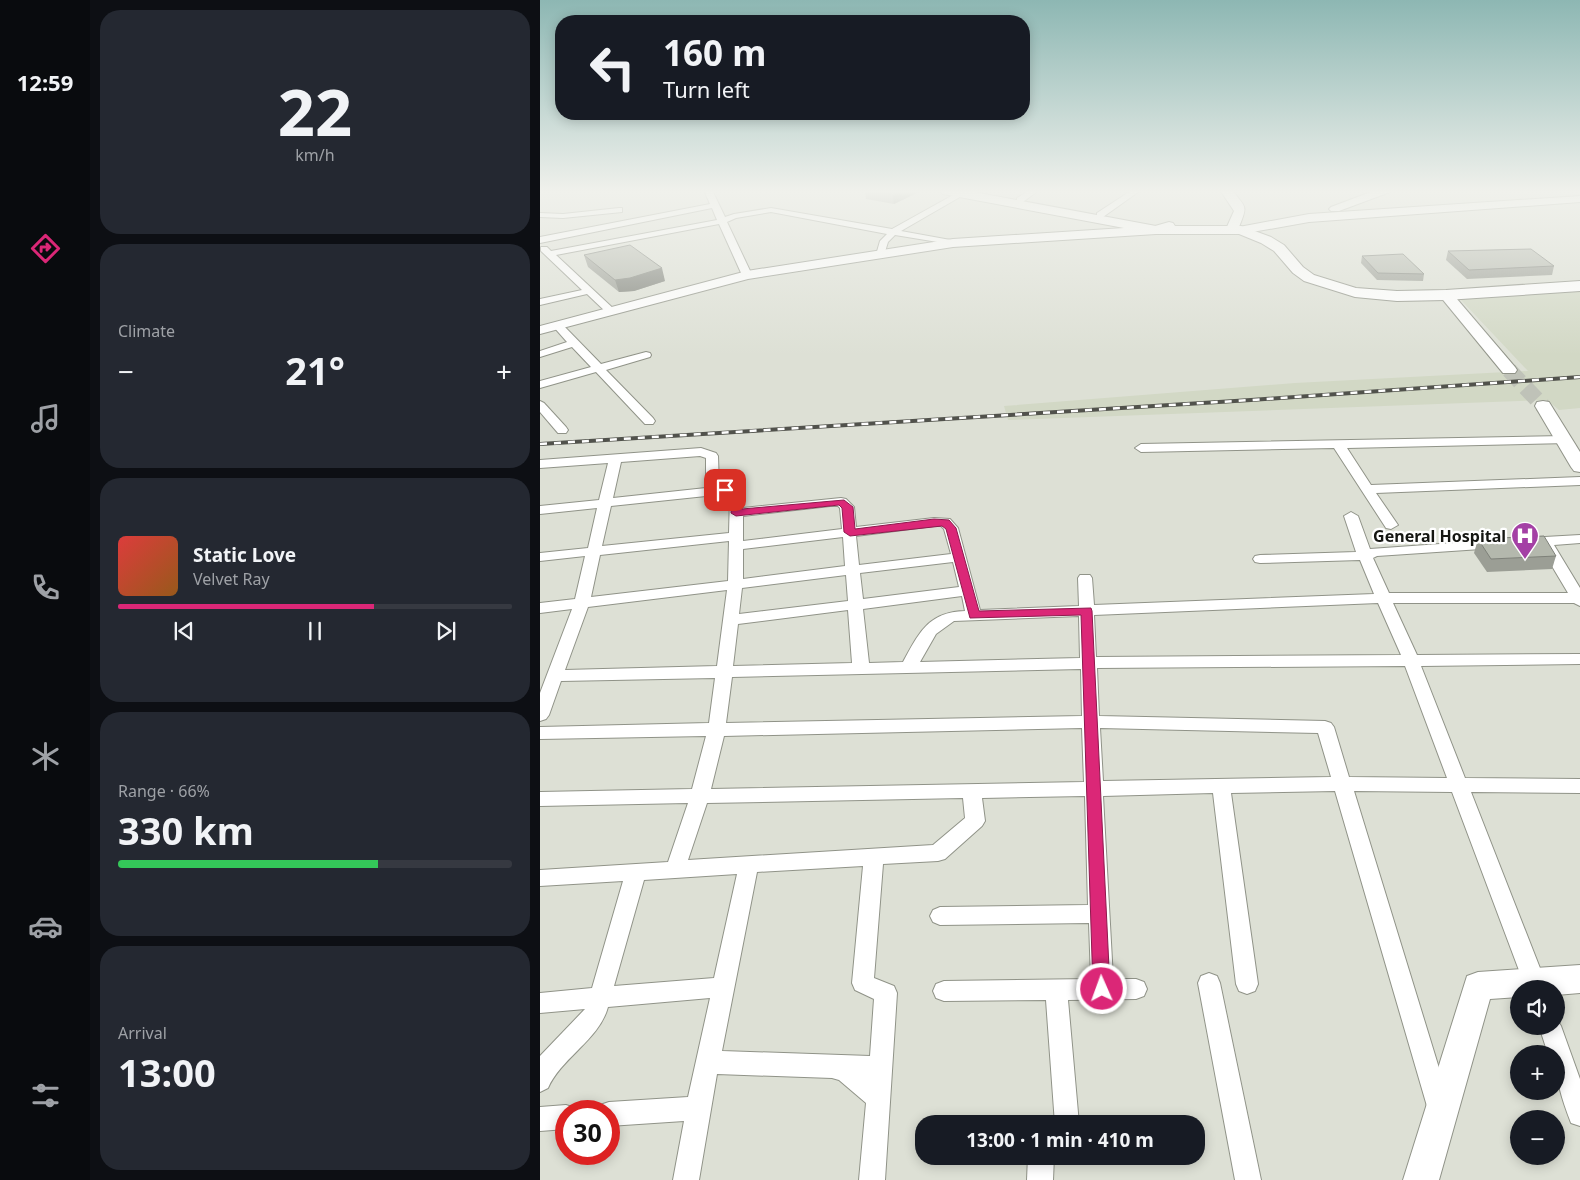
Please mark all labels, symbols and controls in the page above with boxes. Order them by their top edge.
text: 160 m [663,29,766,76]
icon: left [580,35,645,100]
text: 12:59 [17,67,73,97]
text: 22 [278,67,352,155]
text: Turn left [663,74,750,104]
text: km/h [295,144,335,166]
icon: directions [28,231,63,266]
text: Climate [118,320,175,342]
text: 21° [285,344,345,396]
text: − [118,352,134,390]
text: + [496,352,512,390]
icon: music [28,401,63,436]
pin [704,469,746,511]
icon: arrive [711,476,739,504]
hospital icon: General Hospital [1510,521,1540,560]
place label: General Hospital [1373,525,1506,547]
text: Static Love [193,542,296,568]
text: Velvet Ray [193,568,270,590]
icon: phone [28,570,63,605]
icon: previous [170,617,198,645]
icon: pause [301,617,329,645]
icon: next [432,617,460,645]
icon: climate [28,739,63,774]
text: Range · 66% [118,780,210,802]
text: 330 km [118,804,254,856]
icon: car [28,909,63,944]
position arrow [1075,962,1127,1014]
map controls [1510,980,1565,1165]
button: sound [1510,980,1565,1035]
text: Arrival [118,1022,167,1044]
button: + [1510,1045,1565,1100]
text: 13:00 [118,1046,216,1098]
icon: filters [28,1078,63,1113]
speed limit sign: 30 [555,1100,620,1165]
button: − [1510,1110,1565,1165]
text: 13:00 · 1 min · 410 m [966,1127,1154,1153]

